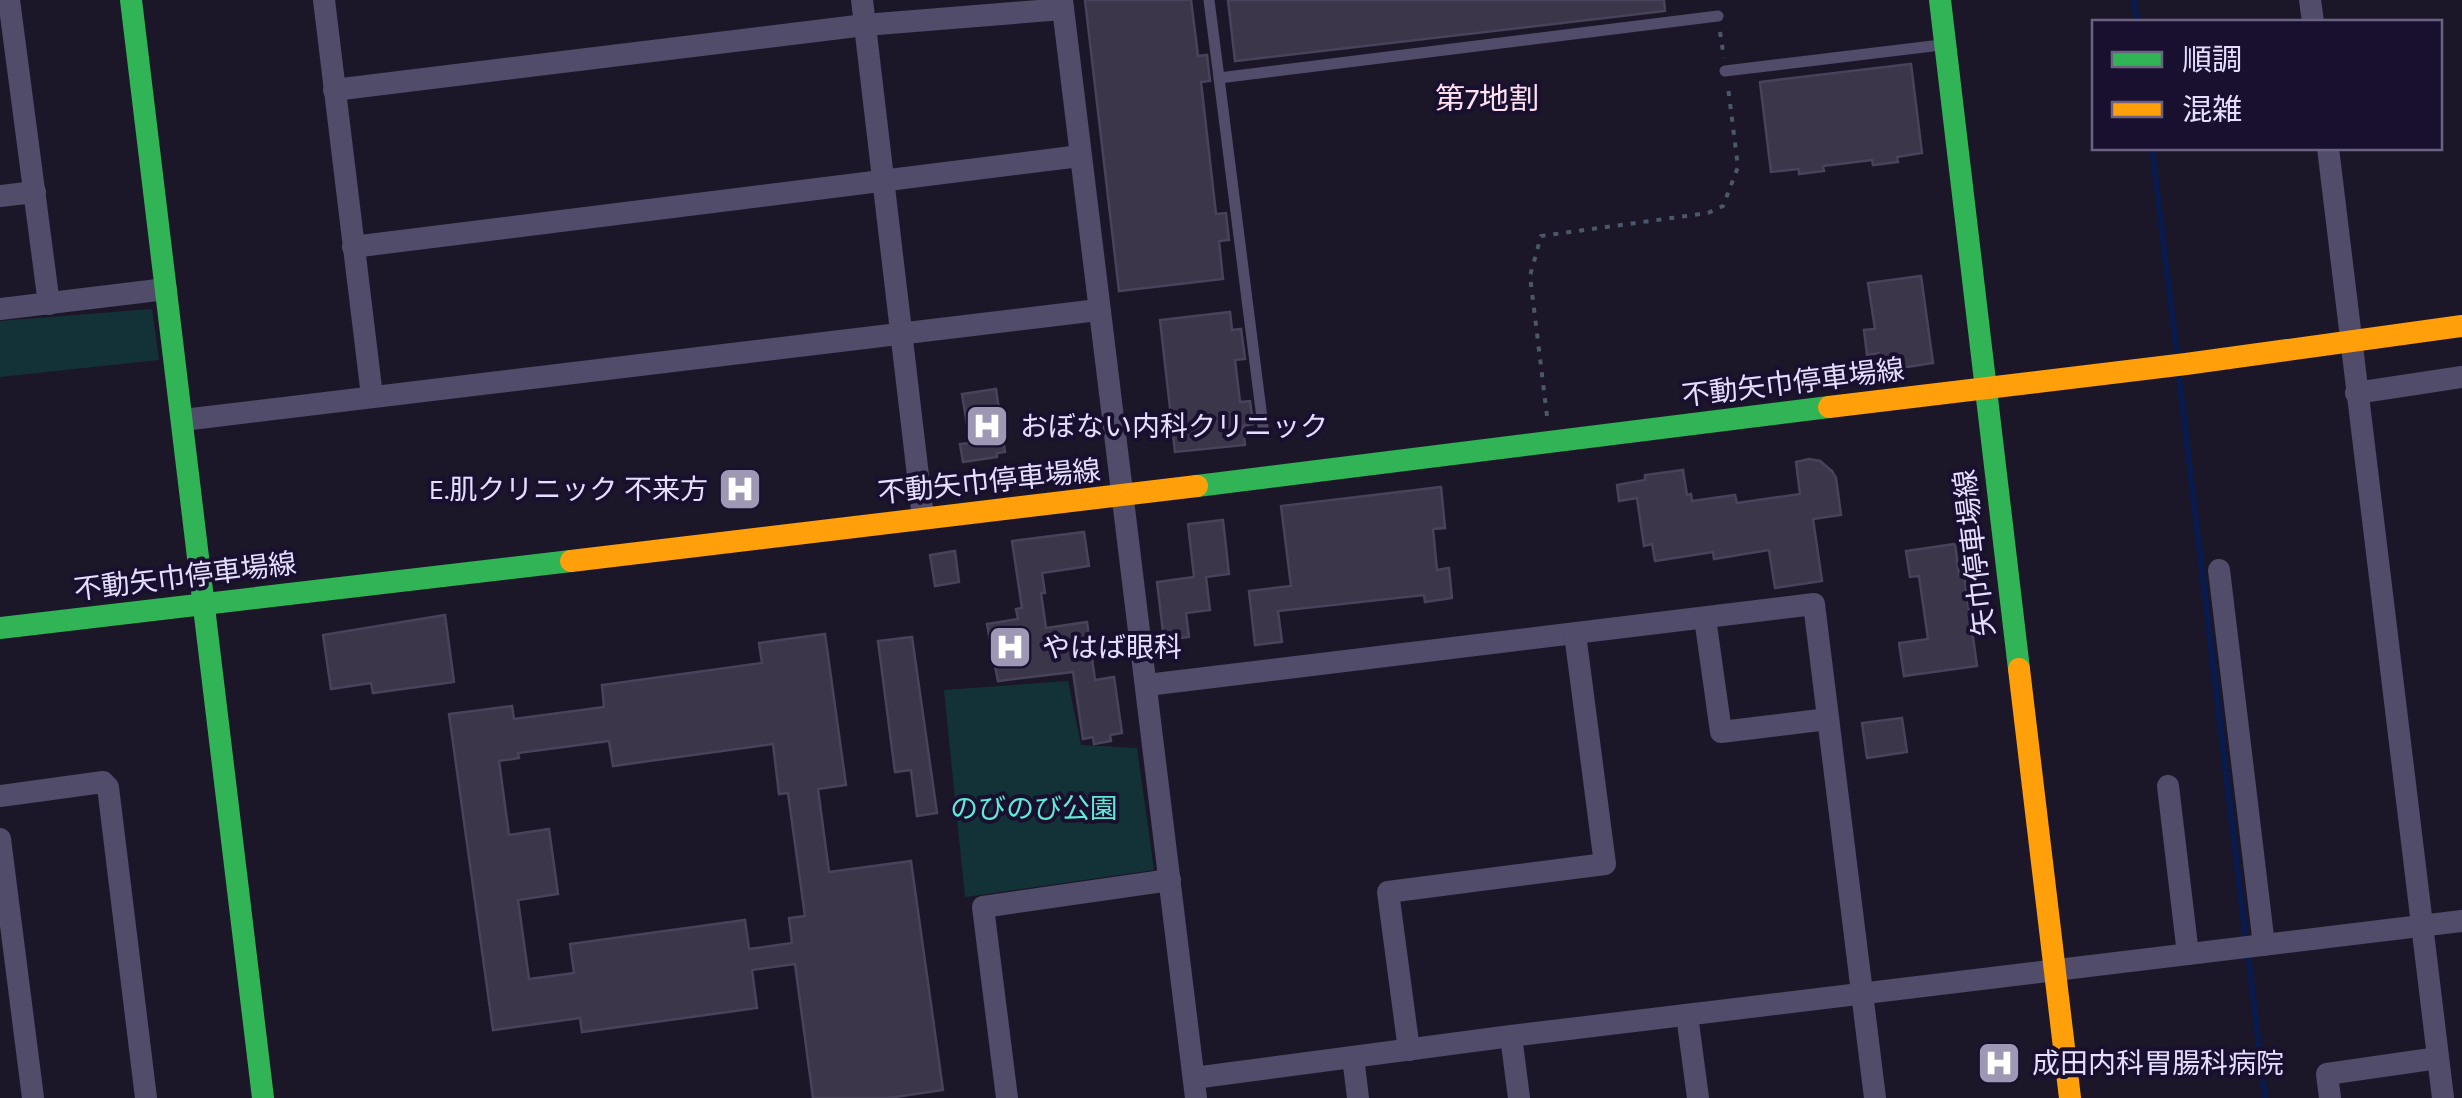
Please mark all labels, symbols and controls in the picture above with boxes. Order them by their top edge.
legend [2092,20,2442,150]
text: 順調 [2182,42,2242,78]
district label: 第7地割 [1435,81,1539,117]
text: 混雑 [2182,92,2242,128]
street label: 不動矢巾停車場線 [1680,352,1906,413]
hospital icon: おぼない内科クリニック [964,403,1010,449]
place label: おぼない内科クリニック [1020,410,1328,443]
street label: 不動矢巾停車場線 [876,453,1102,510]
hospital icon: E.肌クリニック 不来方 [717,466,763,512]
street label: 矢巾停車場線 [1948,468,2001,638]
place label: E.肌クリニック 不来方 [429,473,708,506]
street label: 不動矢巾停車場線 [72,546,298,607]
hospital icon: やはば眼科 [987,624,1033,670]
place label: やはば眼科 [1042,631,1182,664]
park label: のびのび公園 [950,792,1118,825]
hospital icon: 成田内科胃腸科病院 [1976,1040,2022,1086]
place label: 成田内科胃腸科病院 [2032,1047,2284,1080]

